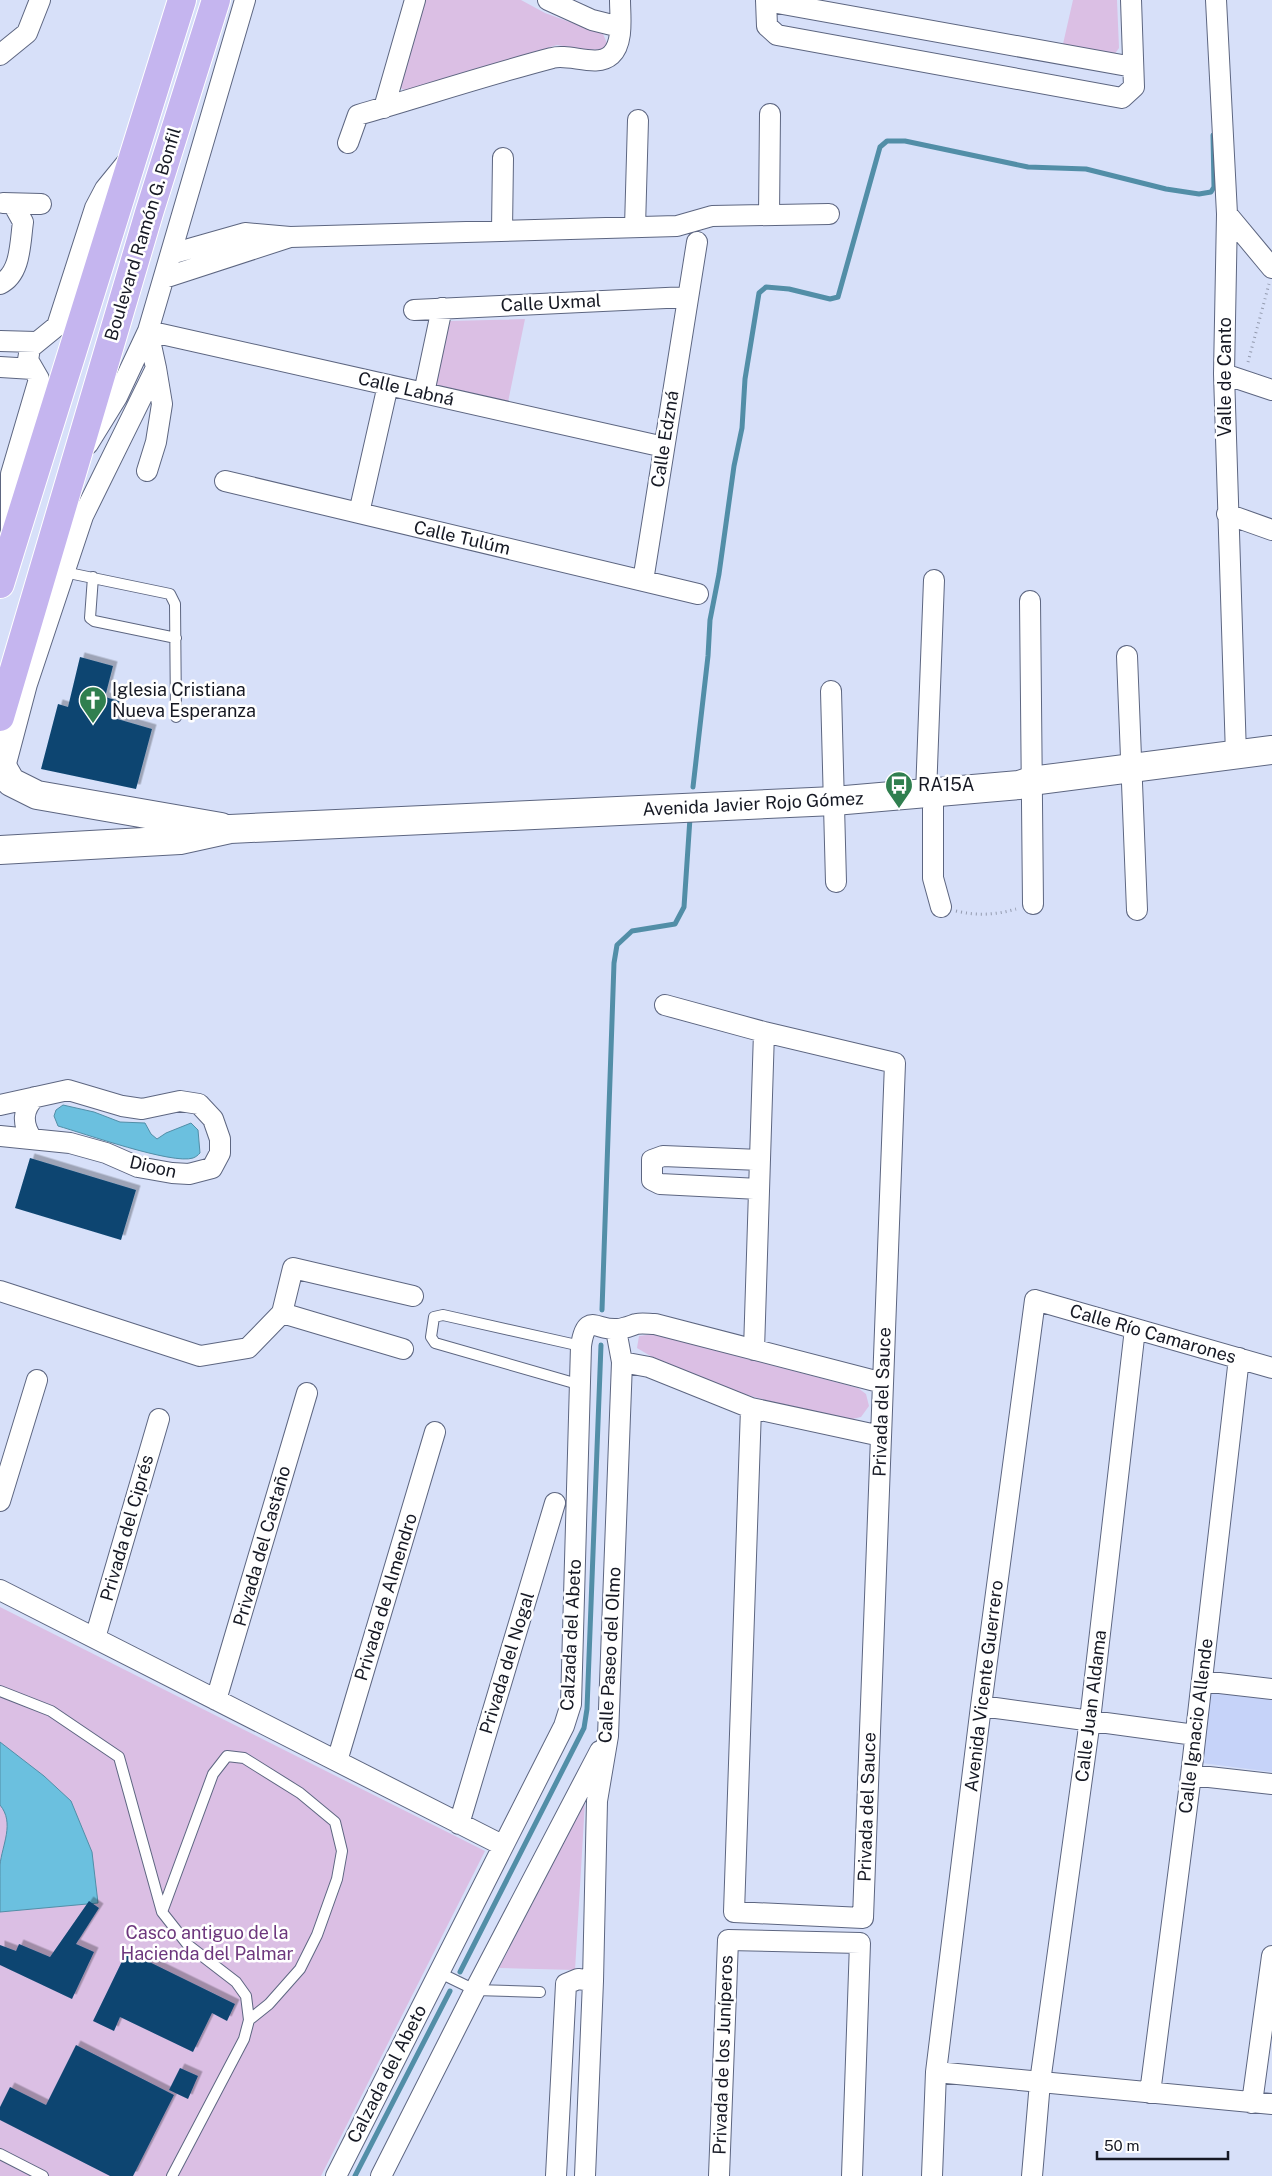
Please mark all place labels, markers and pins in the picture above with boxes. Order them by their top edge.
place label: Iglesia Cristiana Nueva Esperanza [112,679,256,721]
church icon: Iglesia Cristiana Nueva Esperanza [78,685,108,724]
bus stop icon: RA15A [884,770,914,809]
place label: RA15A [918,774,975,795]

